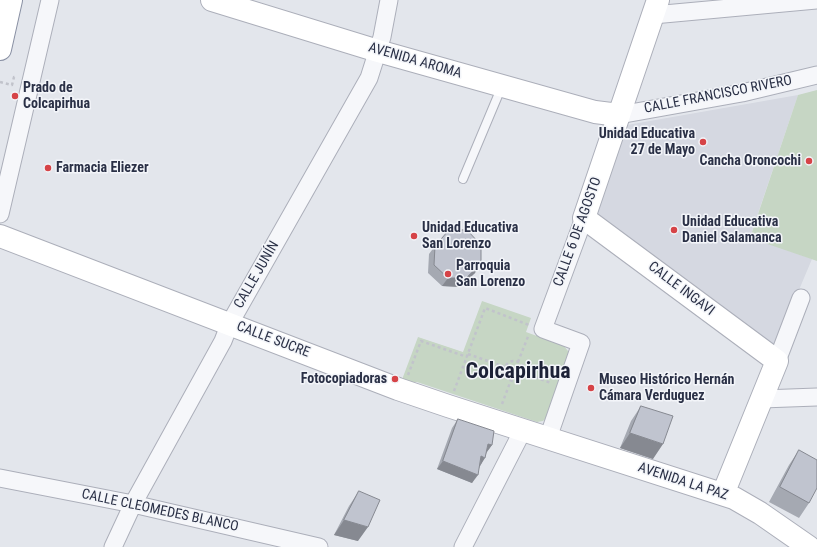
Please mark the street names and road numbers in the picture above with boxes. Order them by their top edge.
street label: AVENIDA AROMA [366,40,464,82]
street label: CALLE FRANCISCO RIVERO [643,72,793,118]
street label: CALLE 6 DE AGOSTO [550,175,606,289]
street label: CALLE JUNÍN [231,238,283,312]
street label: CALLE INGAVI [644,259,718,319]
street label: CALLE SUCRE [234,318,312,362]
street label: AVENIDA LA PAZ [636,460,730,504]
street label: CALLE CLEOMEDES BLANCO [80,486,240,536]

